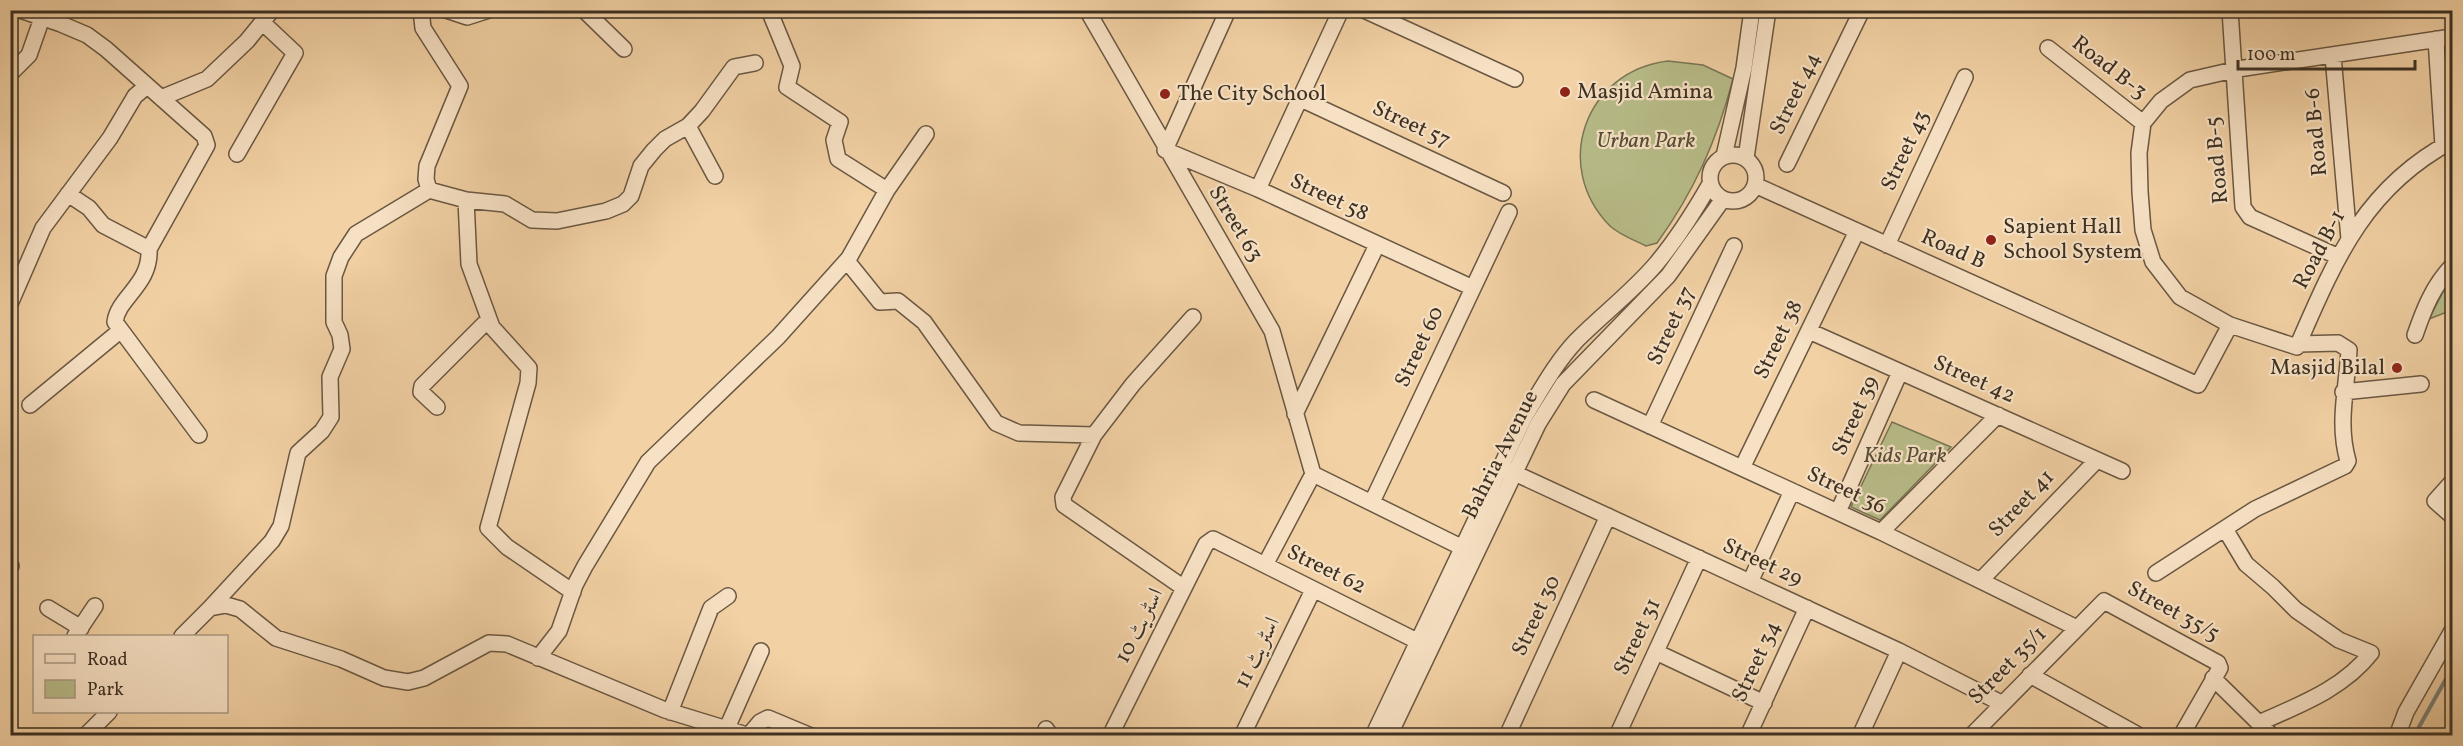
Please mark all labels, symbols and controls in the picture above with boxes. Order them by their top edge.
street label: Road B-3 [2065,29,2153,107]
scale bar [2238,33,2415,71]
text: 100 m [2247,43,2296,68]
street label: Street 44 [1763,48,1829,140]
place label: Masjid Amina [1577,77,1713,108]
place label: The City School [1177,79,1326,110]
marker: Masjid Amina [1558,85,1572,99]
street label: Road B-6 [2298,86,2336,178]
marker: The City School [1158,87,1172,101]
street label: Street 57 [1367,93,1455,157]
street label: Street 43 [1874,106,1938,196]
street label: Road B-5 [2199,115,2237,205]
park label: Urban Park [1596,126,1696,157]
street label: Street 58 [1284,166,1374,230]
street label: Street 63 [1200,180,1270,268]
street label: Road B-1 [2286,205,2354,295]
place label: Sapient Hall School System [2003,212,2143,268]
street label: Road B [1916,222,1990,278]
marker: Sapient Hall School System [1984,233,1998,247]
street label: Street 37 [1640,281,1704,371]
street label: Street 38 [1747,295,1811,385]
street label: Street 60 [1388,301,1452,393]
street label: Street 42 [1928,348,2020,412]
place label: Masjid Bilal [2270,353,2385,384]
marker: Masjid Bilal [2390,361,2404,375]
street label: Street 39 [1825,371,1887,461]
street label: Bahria Avenue [1455,385,1547,525]
park label: Kids Park [1863,441,1947,472]
street label: Street 36 [1801,459,1891,523]
street label: Street 41 [1982,463,2062,545]
street label: Street 29 [1717,531,1807,595]
street label: Street 62 [1281,537,1371,603]
street label: Street 30 [1505,570,1569,662]
street label: Street 35/5 [2121,574,2225,650]
street label: اسٹریٹ 10 [1108,583,1172,669]
street label: Street 31 [1607,593,1669,681]
street label: اسٹریٹ 11 [1227,612,1289,694]
street label: Street 34 [1725,616,1789,708]
street label: Street 35/1 [1962,620,2054,712]
legend [33,635,228,713]
text: Road [87,648,128,673]
text: Park [87,678,124,703]

